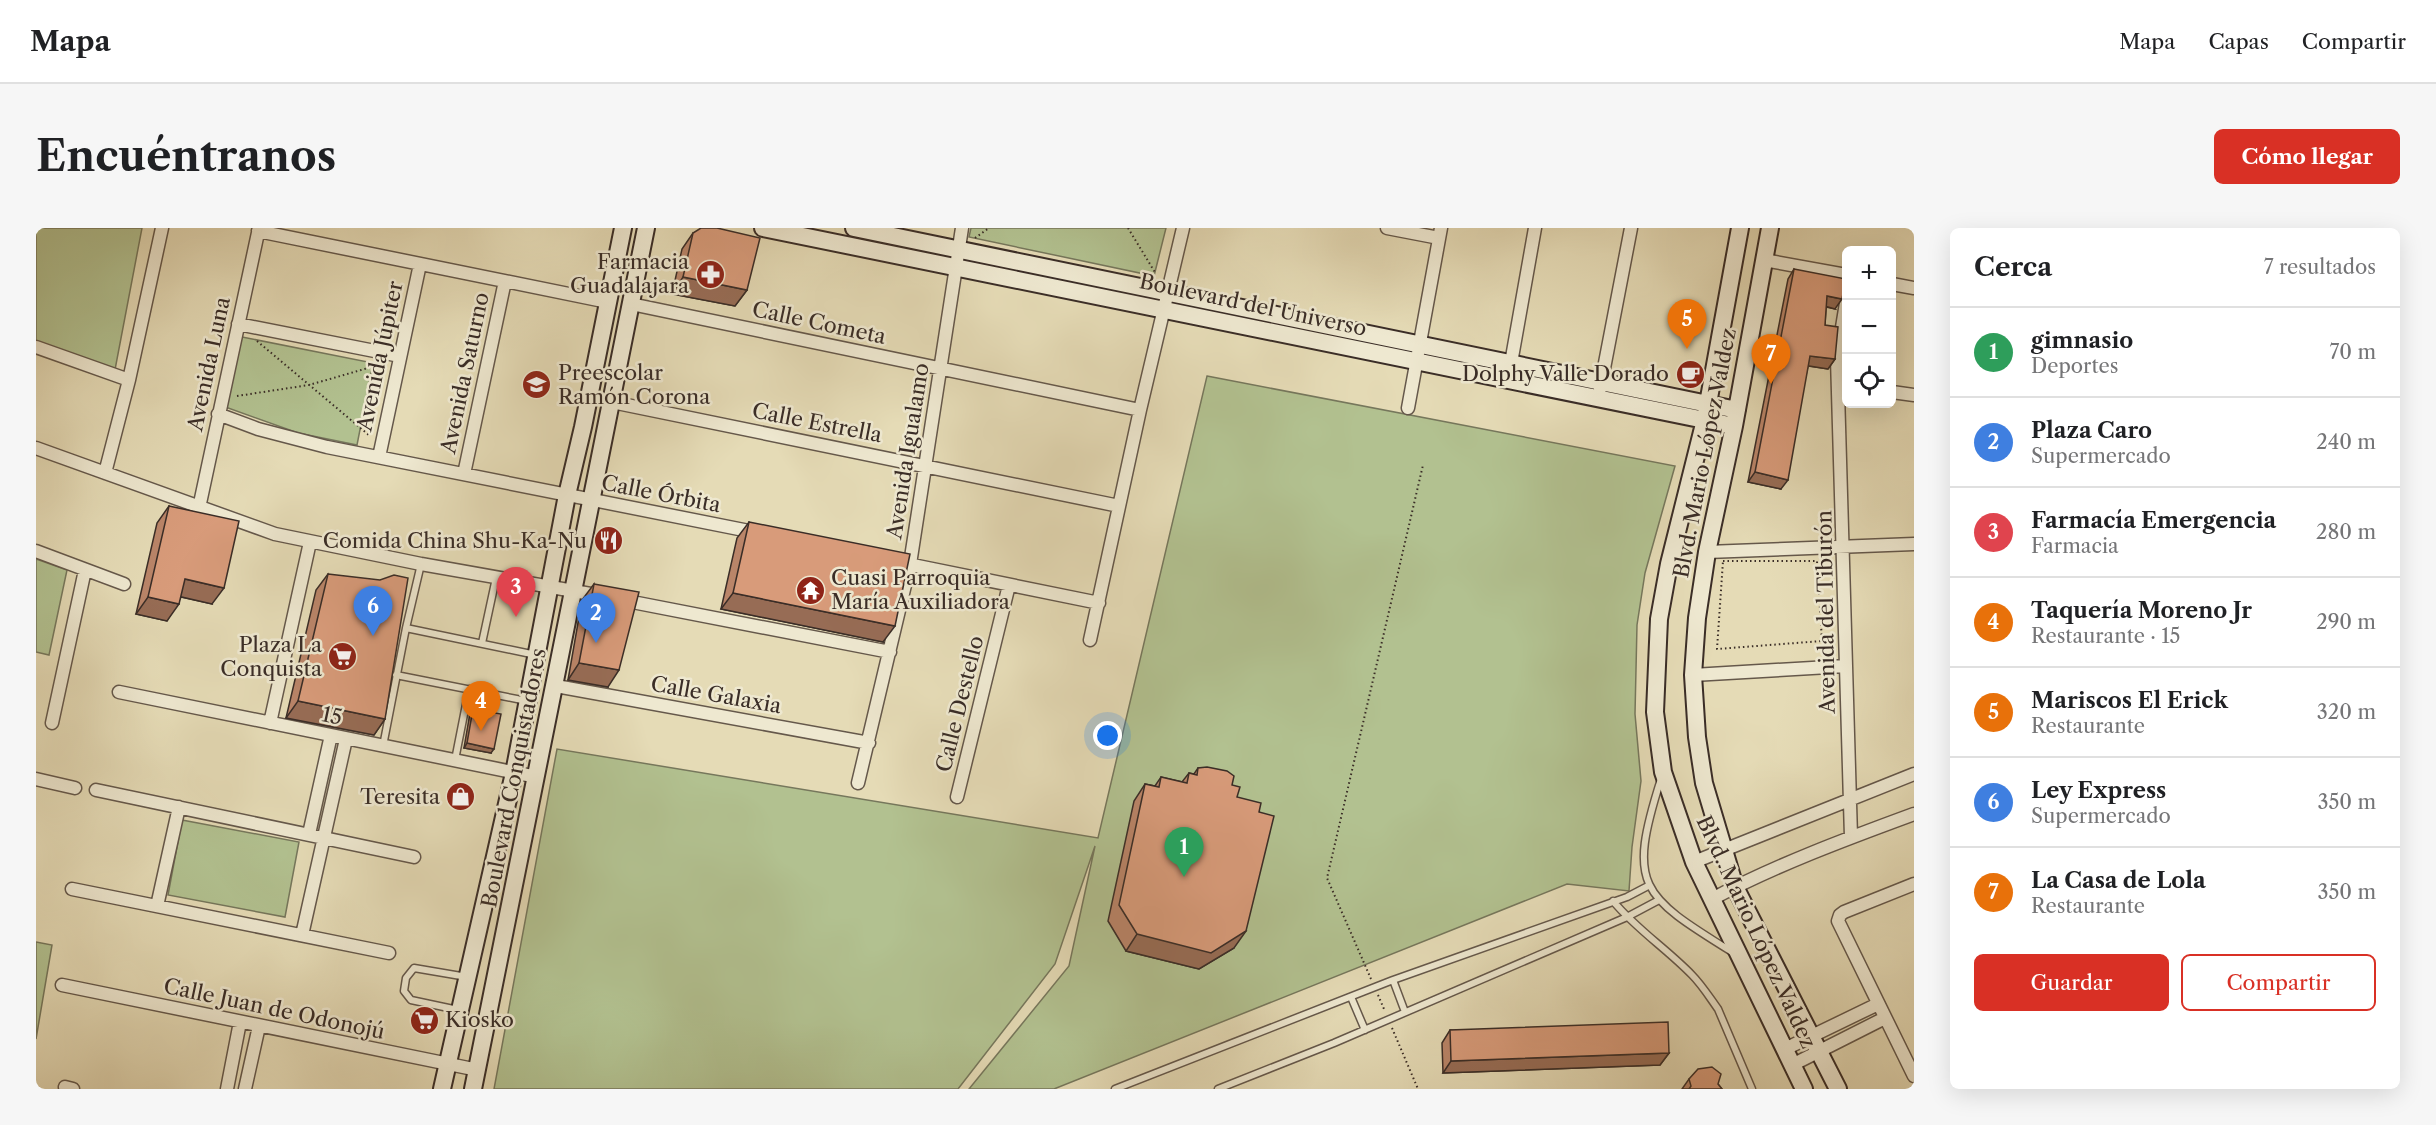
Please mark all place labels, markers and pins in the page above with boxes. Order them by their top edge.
place label: Farmacia Guadalajara [570,249,690,298]
pharmacy icon: Farmacia Guadalajara [694,258,726,290]
pin: 5 [1668,300,1706,349]
pin: 7 [1752,334,1790,384]
cafe icon: Dolphy Valle Dorado [1674,358,1706,390]
place label: Preescolar Ramón Corona [558,360,711,409]
place label: Dolphy Valle Dorado [1462,361,1669,386]
school or university icon: Preescolar Ramón Corona [521,369,553,401]
restaurant icon: Comida China Shu-Ka-Nu [592,525,624,557]
place label: Comida China Shu-Ka-Nu [323,528,587,553]
place label: Cuasi Parroquia María Auxiliadora [831,565,1011,614]
pin: 3 [496,568,536,617]
temple icon: Cuasi Parroquia María Auxiliadora [794,574,826,606]
pin: 6 [354,586,392,636]
pin: 2 [576,594,616,643]
place label: Plaza La Conquista [220,632,323,681]
supermarket icon: Plaza La Conquista [327,641,359,673]
pin: 4 [462,682,500,731]
shop icon: Teresita [445,781,477,813]
place label: Teresita [360,784,441,809]
pin: 1 [1164,828,1204,877]
supermarket icon: Kiosko [408,1004,440,1036]
place label: Kiosko [445,1007,514,1032]

